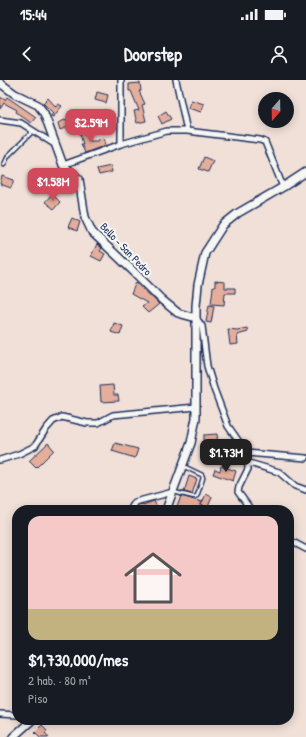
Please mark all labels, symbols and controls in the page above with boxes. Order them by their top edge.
text: 15:44 [20,4,47,25]
text: Doorstep [124,42,182,67]
icon: back [16,43,38,65]
icon: person [268,43,290,65]
north arrow [258,92,294,128]
map controls [258,92,294,128]
pin: $2.59M [58,109,124,143]
text: $2.59M [74,113,108,131]
pin: $1.58M [20,168,86,202]
text: $1.58M [37,172,69,190]
street label: Bello - San Pedro [97,220,155,279]
pin: $1.73M [193,439,259,473]
text: $1.73M [209,443,243,461]
icon: home [117,542,189,614]
text: $1,730,000/mes [28,648,128,671]
text: 2 hab. · 80 m² [28,671,91,689]
text: Piso [28,689,47,707]

